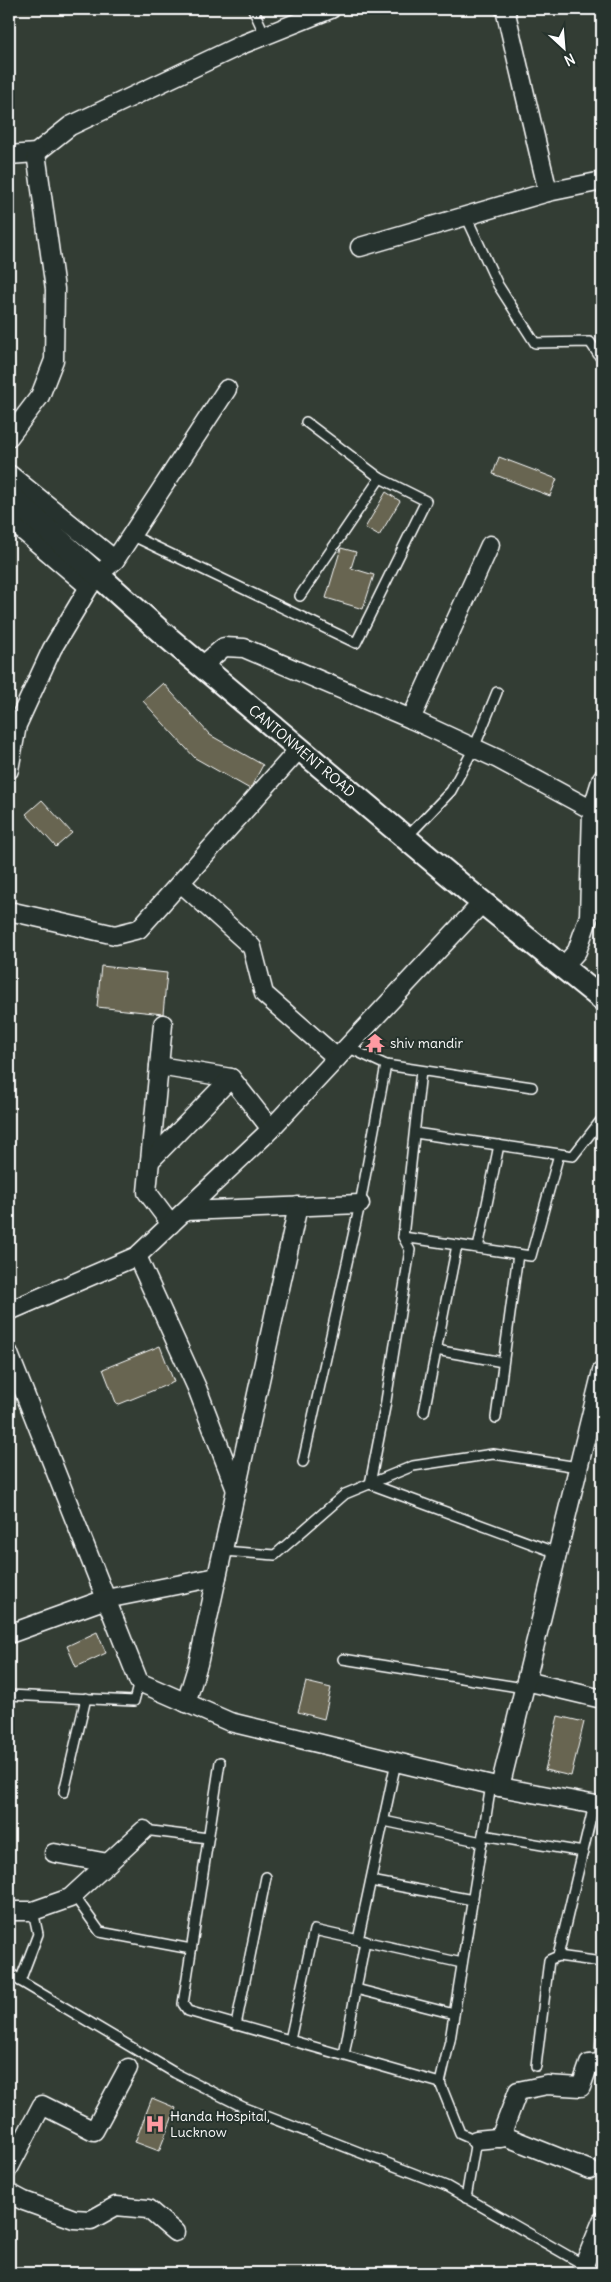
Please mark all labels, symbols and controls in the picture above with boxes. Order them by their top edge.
north arrow [538,22,588,72]
text: N [561,49,578,70]
street label: CANTONMENT ROAD [245,701,359,801]
temple icon: shiv mandir [364,1032,386,1054]
place label: shiv mandir [390,1034,463,1052]
place label: Handa Hospital, Lucknow [170,2107,270,2141]
hospital icon: Handa Hospital, Lucknow [144,2113,166,2135]

